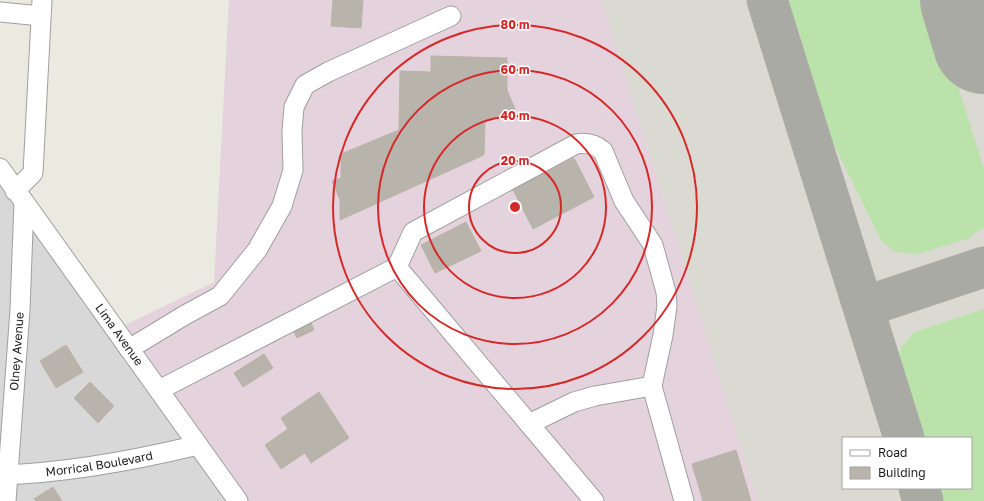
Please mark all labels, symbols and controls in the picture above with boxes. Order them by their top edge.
text: 80 m [501,17,529,32]
text: 60 m [501,62,529,77]
text: 40 m [501,108,529,123]
text: 20 m [501,153,529,168]
centre of rings [508,200,522,214]
street label: Lima Avenue [92,300,147,369]
street label: Olney Avenue [6,311,27,391]
legend [842,437,972,489]
text: Road [878,445,907,460]
street label: Morrical Boulevard [45,447,154,479]
text: Building [878,465,926,480]

